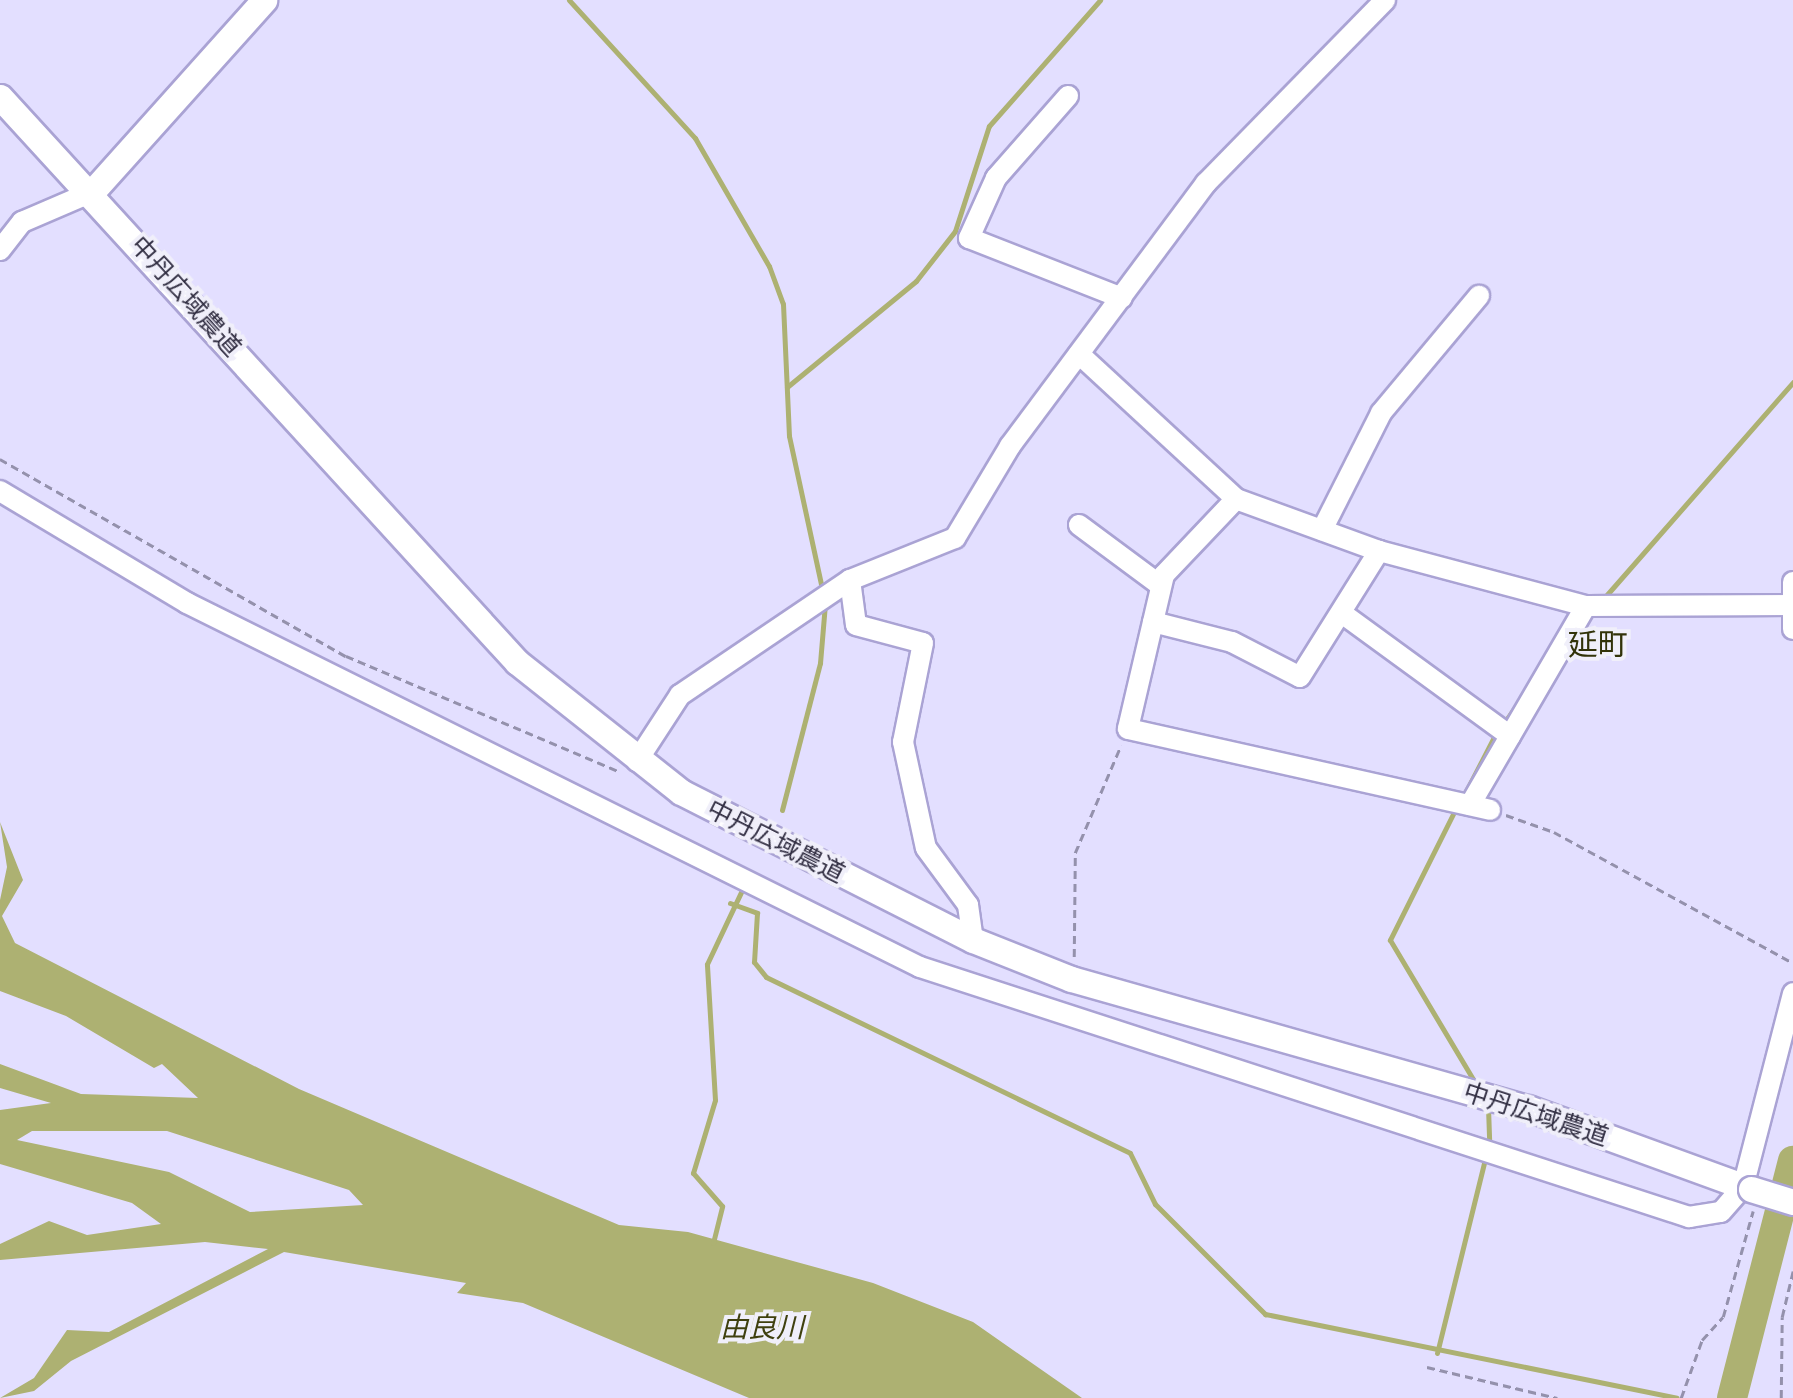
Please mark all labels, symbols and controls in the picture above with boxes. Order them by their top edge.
street label: 中丹広域農道 [125,230,247,362]
district label: 延町 [1568,626,1628,662]
street label: 中丹広域農道 [702,794,850,888]
street label: 中丹広域農道 [1460,1077,1612,1151]
water label: 由良川 [720,1310,804,1344]

